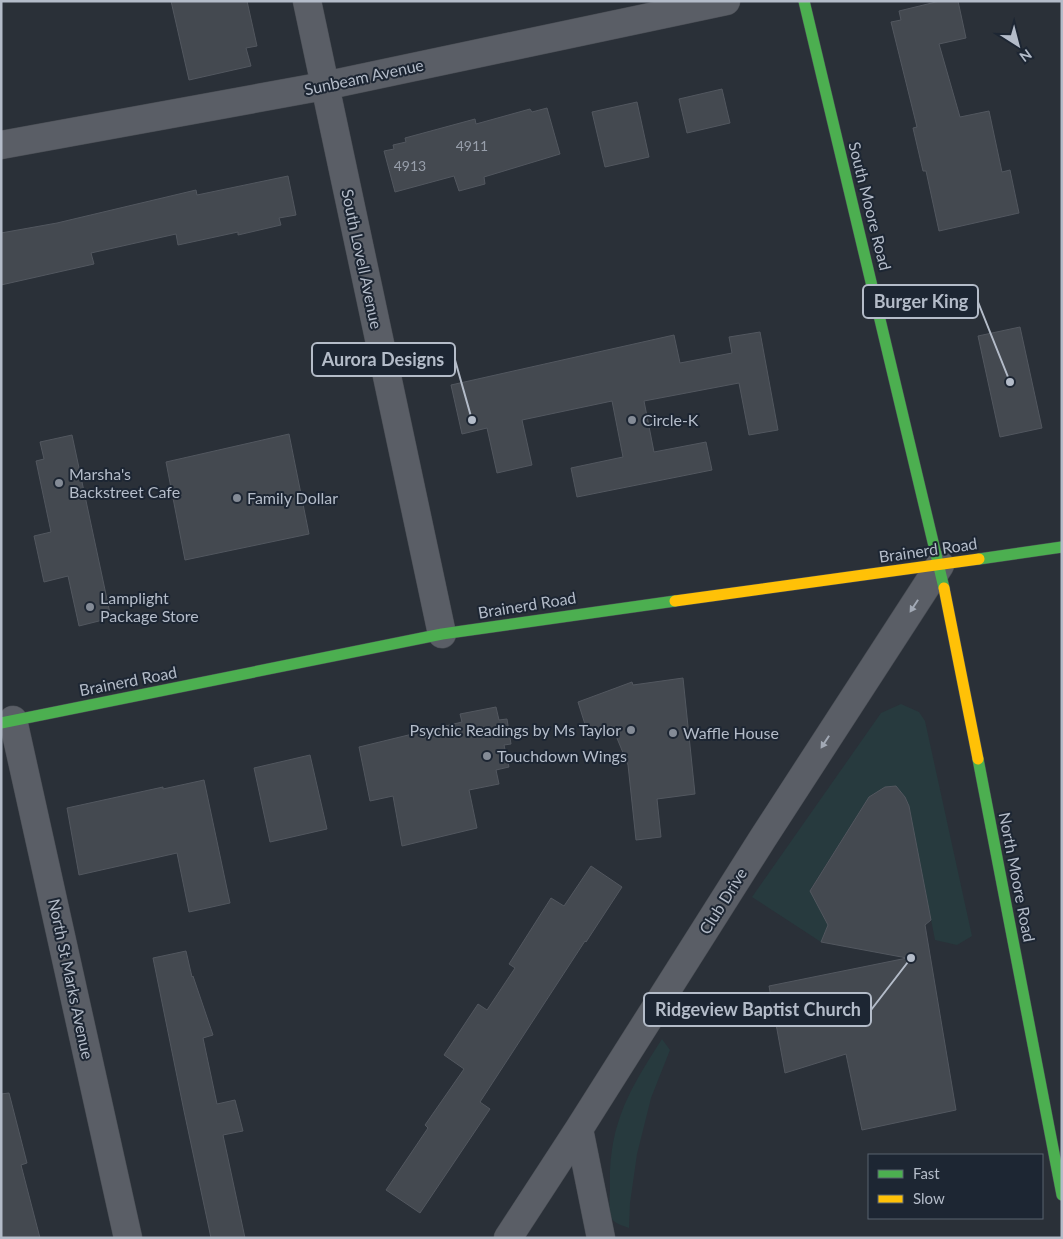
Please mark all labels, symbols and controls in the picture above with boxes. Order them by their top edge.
north arrow [993,20,1043,70]
text: N [1017,46,1035,66]
street label: Sunbeam Avenue [303,55,425,98]
house number: 4911 [456,137,488,154]
street label: South Moore Road [845,140,896,272]
house number: 4913 [394,157,426,174]
street label: South Lovell Avenue [338,187,387,331]
callout: Burger King [863,285,978,318]
text: Burger King [874,290,969,312]
callout: Aurora Designs [312,343,455,376]
text: Aurora Designs [321,348,444,370]
place label: Circle-K [642,410,699,429]
marker: Circle-K [626,414,638,426]
place label: Marsha's Backstreet Cafe [69,464,180,501]
marker: Marsha's Backstreet Cafe [53,477,65,489]
place label: Family Dollar [247,488,338,507]
marker: Family Dollar [231,492,243,504]
street label: Brainerd Road [878,533,978,566]
street label: Brainerd Road [476,587,577,622]
place label: Lamplight Package Store [100,588,199,625]
one-way arrow [909,599,918,613]
marker: Lamplight Package Store [84,601,96,613]
street label: Brainerd Road [77,662,178,699]
place label: Psychic Readings by Ms Taylor [409,720,621,739]
place label: Waffle House [683,723,779,742]
marker: Psychic Readings by Ms Taylor [625,724,637,736]
marker: Waffle House [667,727,679,739]
one-way arrow [820,736,830,749]
place label: Touchdown Wings [497,746,627,765]
marker: Touchdown Wings [481,750,493,762]
street label: North Moore Road [996,810,1039,943]
street label: Club Drive [695,864,750,937]
street label: North St Marks Avenue [45,897,98,1061]
callout: Ridgeview Baptist Church [644,993,871,1026]
text: Ridgeview Baptist Church [655,998,861,1020]
legend [868,1154,1043,1219]
text: Fast [913,1164,940,1182]
text: Slow [913,1189,945,1207]

